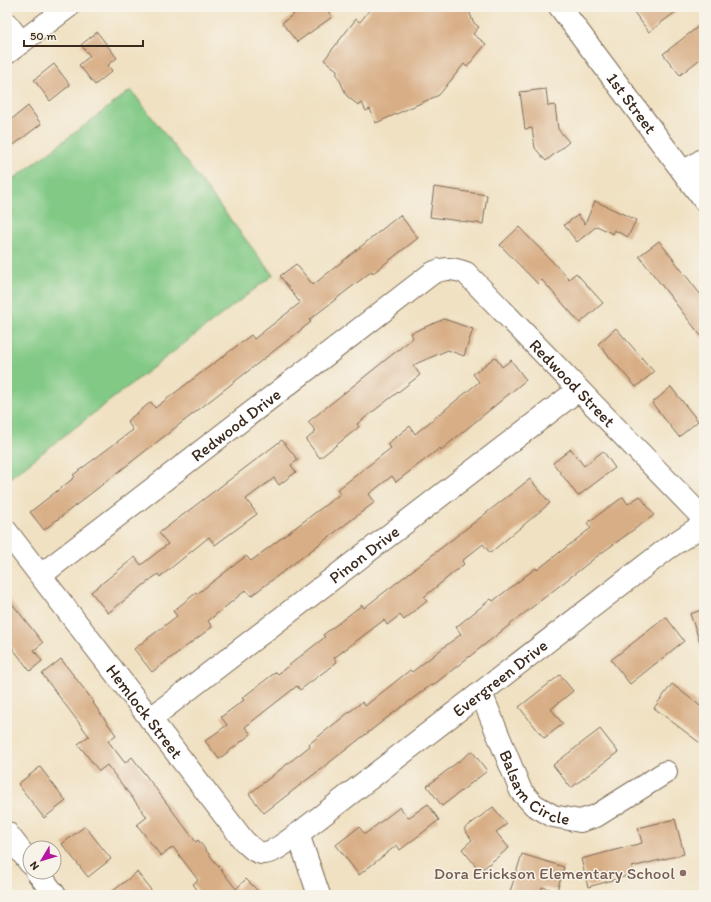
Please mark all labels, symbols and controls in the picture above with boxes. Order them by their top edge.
scale bar [24,22,143,48]
text: 50 m [30,29,56,43]
street label: 1st Street [603,69,661,138]
street label: Redwood Street [525,335,619,431]
street label: Redwood Drive [187,384,285,466]
street label: Pinon Drive [325,521,403,588]
street label: Evergreen Drive [449,635,551,721]
street label: Hemlock Street [102,660,187,762]
street label: Balsam Circle [495,747,571,829]
north arrow [22,840,62,880]
text: N [27,859,42,873]
place label: Dora Erickson Elementary School [434,863,675,883]
marker: Dora Erickson Elementary School [678,868,688,878]

